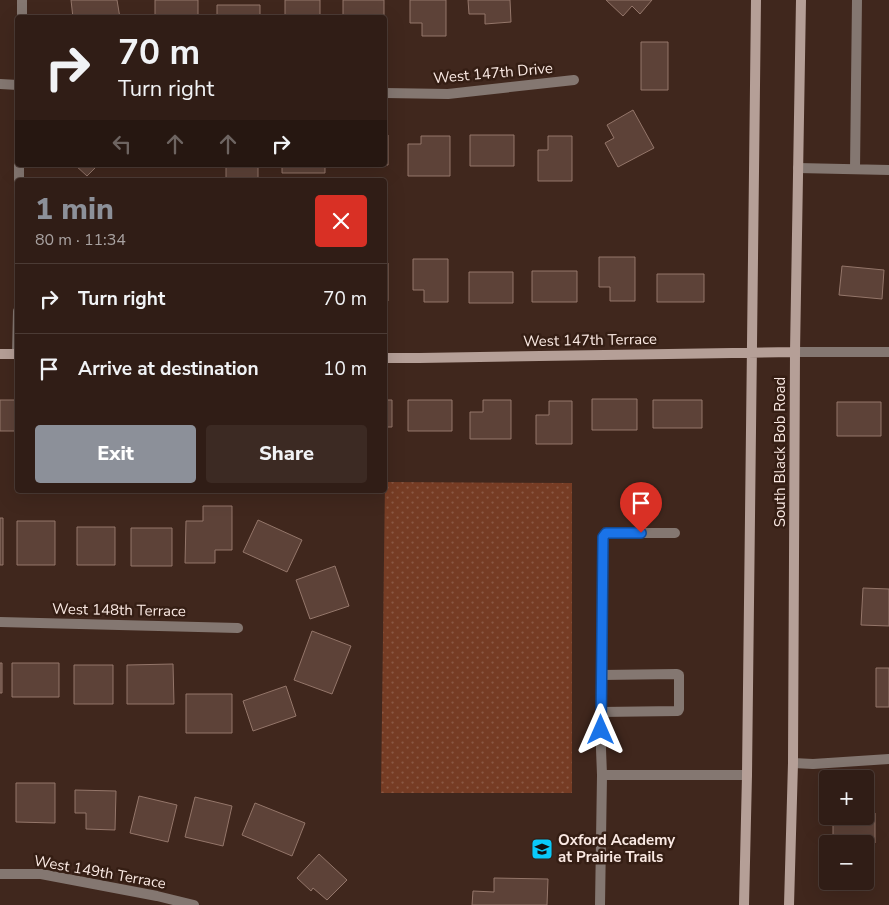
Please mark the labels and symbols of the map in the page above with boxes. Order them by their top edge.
street label: West 147th Drive [432,58,554,88]
street label: West 147th Terrace [523,329,657,351]
street label: South Black Bob Road [770,377,790,527]
pin [620,482,662,533]
street label: West 148th Terrace [52,599,186,621]
position arrow [574,703,626,755]
place label: Oxford Academy at Prairie Trails [558,830,675,867]
school or university icon: Oxford Academy at Prairie Trails [530,837,554,861]
street label: West 149th Terrace [32,851,168,893]

